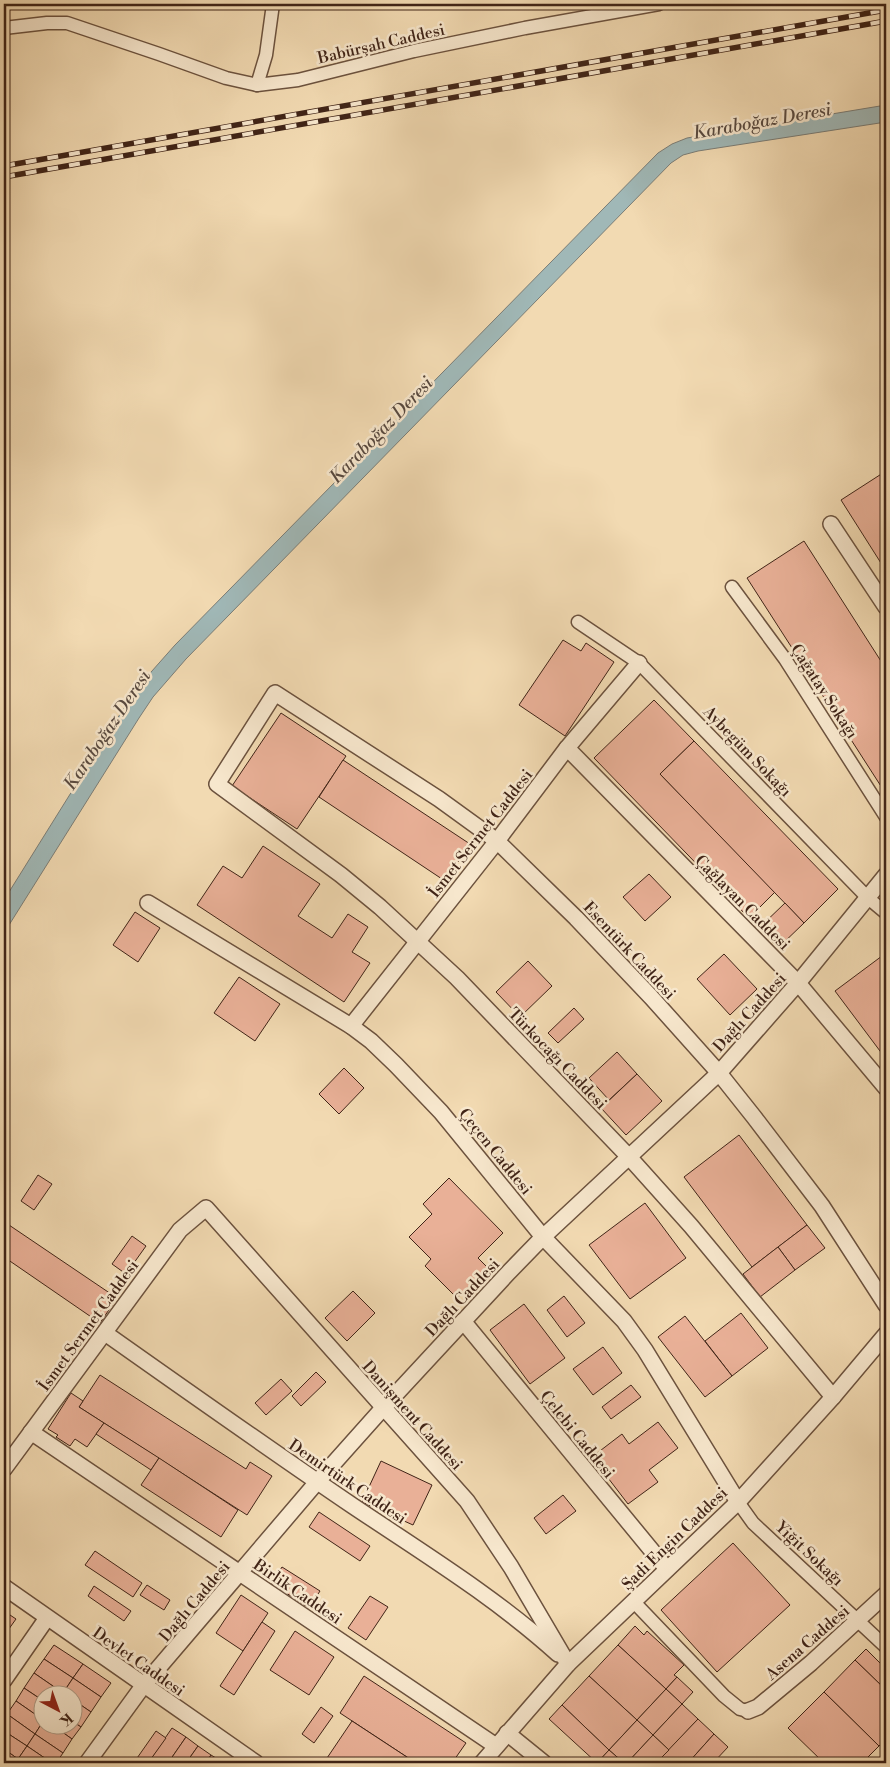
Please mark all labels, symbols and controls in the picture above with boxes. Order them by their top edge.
street label: Babürşah Caddesi [315,20,447,69]
water label: Karaboğaz Deresi [691,98,833,145]
water label: Karaboğaz Deresi [324,372,439,489]
street label: Çağatay Sokağı [786,640,862,743]
water label: Karaboğaz Deresi [59,666,156,795]
street label: Aybegüm Sokağı [698,701,796,801]
street label: İsmet Sermet Caddesi [423,764,537,902]
street label: Çağlayan Caddesi [691,851,794,954]
street label: Esentürk Caddesi [579,898,680,1004]
street label: Dağlı Caddesi [709,969,791,1056]
street label: Türkocağı Caddesi [504,1004,611,1114]
street label: Çeçen Caddesi [454,1104,536,1199]
street label: Dağlı Caddesi [421,1254,504,1341]
street label: İsmet Sermet Caddesi [33,1255,143,1395]
street label: Danişment Caddesi [358,1357,467,1475]
street label: Çelebi Caddesi [536,1387,619,1483]
street label: Demirtürk Caddesi [285,1435,410,1529]
street label: Şadi Engin Caddesi [618,1483,732,1594]
street label: Yiğit Sokağı [770,1516,848,1590]
street label: Birlik Caddesi [249,1554,346,1629]
street label: Dağlı Caddesi [155,1557,234,1646]
street label: Asena Caddesi [761,1601,854,1685]
street label: Devlet Caddesi [89,1623,188,1701]
north arrow [32,1684,82,1734]
text: K [55,1709,76,1730]

